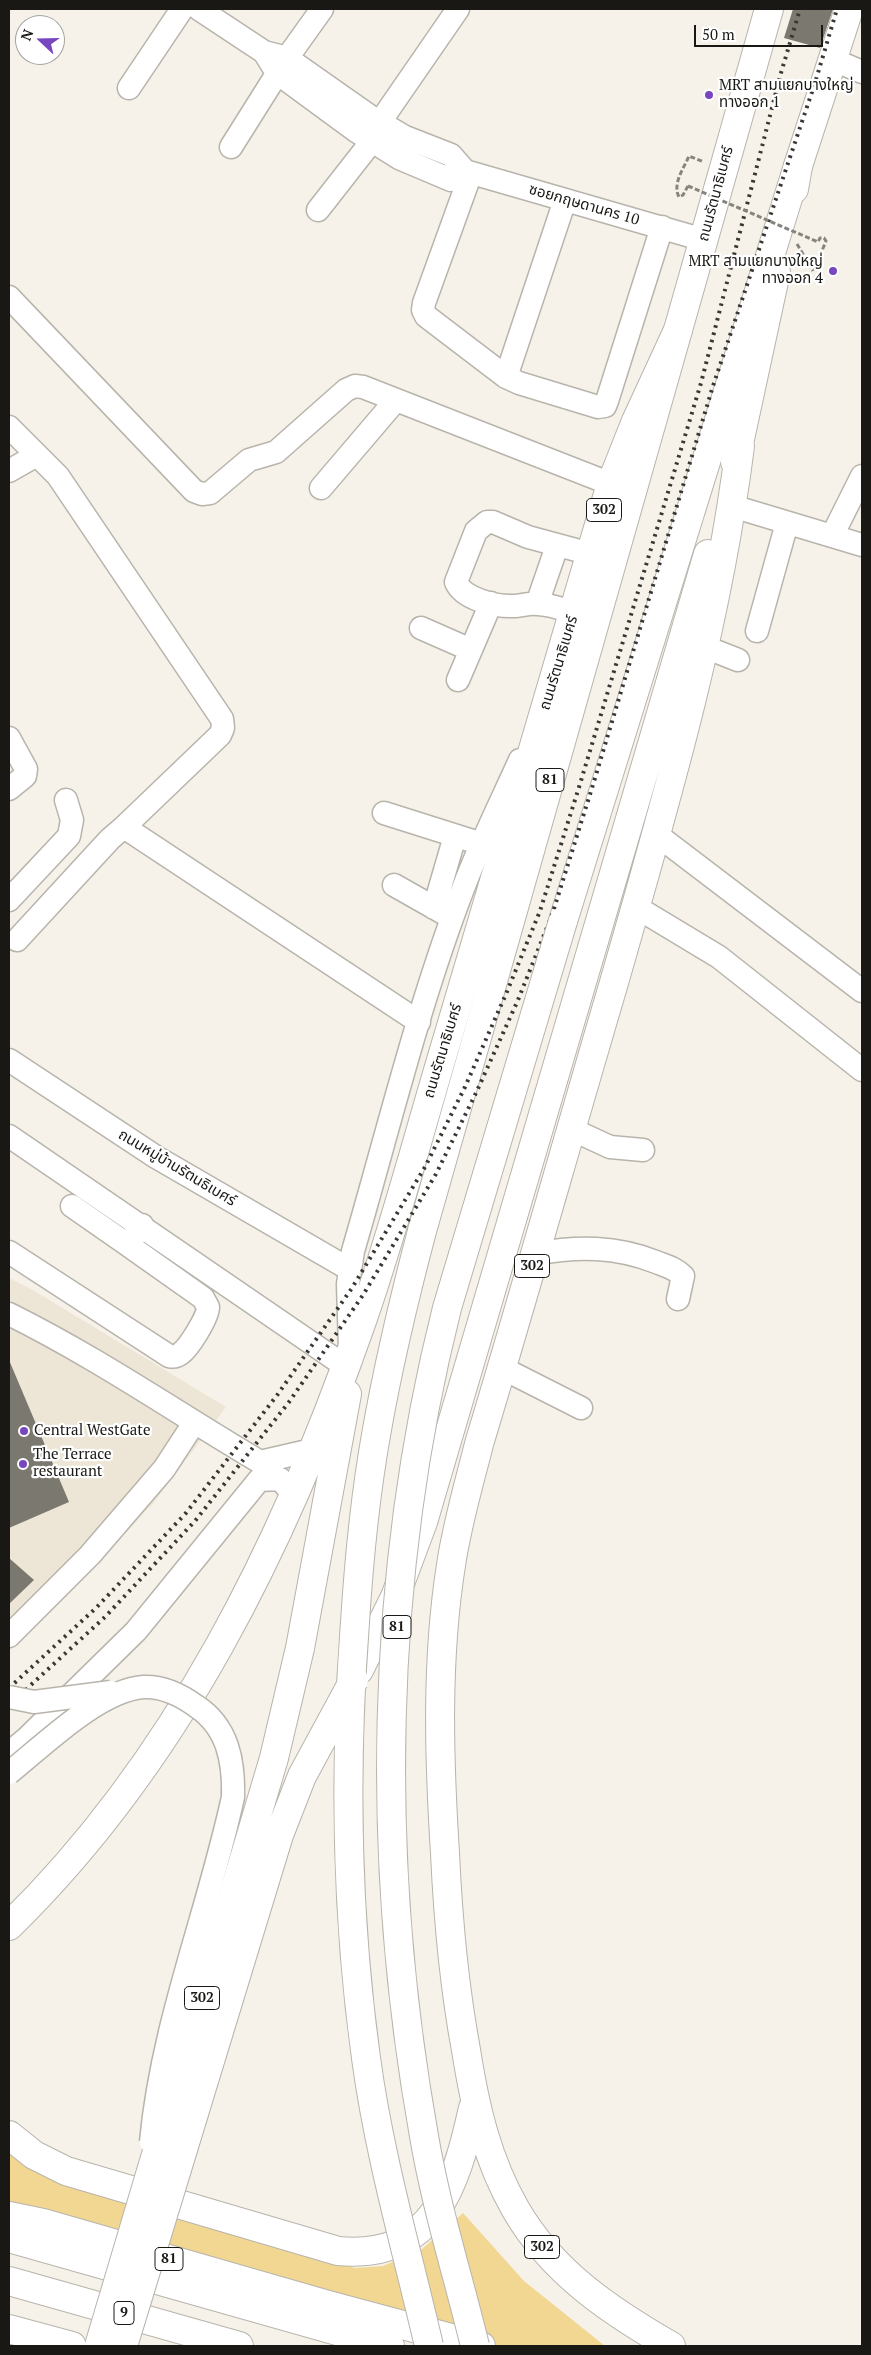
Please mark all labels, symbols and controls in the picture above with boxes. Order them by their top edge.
north arrow [15,15,65,65]
scale bar [696,15,825,47]
text: 50 m [702,24,735,44]
text: N [16,26,37,43]
place label: MRT สามแยกบางใหญ่ ทางออก 1 [719,77,854,112]
marker: MRT สามแยกบางใหญ่ ทางออก 1 [703,89,715,101]
street label: ถนนรัตนาธิเบศร์ [695,144,737,244]
street label: ซอยกฤษดานคร 10 [527,181,641,229]
place label: MRT สามแยกบางใหญ่ ทางออก 4 [688,253,823,288]
marker: MRT สามแยกบางใหญ่ ทางออก 4 [827,265,839,277]
road number: 302 [586,498,622,522]
street label: ถนนรัตนาธิเบศร์ [536,614,582,712]
road number: 81 [536,768,564,792]
street label: ถนนรัตนาธิเบศร์ [420,1002,466,1100]
street label: ถนนหมู่บ้านรัตนธิเบศร์ [115,1126,239,1210]
road number: 302 [514,1254,550,1278]
place label: Central WestGate [34,1422,150,1440]
marker: Central WestGate [18,1425,30,1437]
place label: The Terrace restaurant [33,1446,112,1481]
marker: The Terrace restaurant [17,1458,29,1470]
road number: 81 [383,1615,411,1638]
road number: 302 [184,1986,220,2010]
road number: 302 [524,2236,560,2258]
road number: 81 [155,2248,183,2270]
road number: 9 [114,2302,134,2324]

